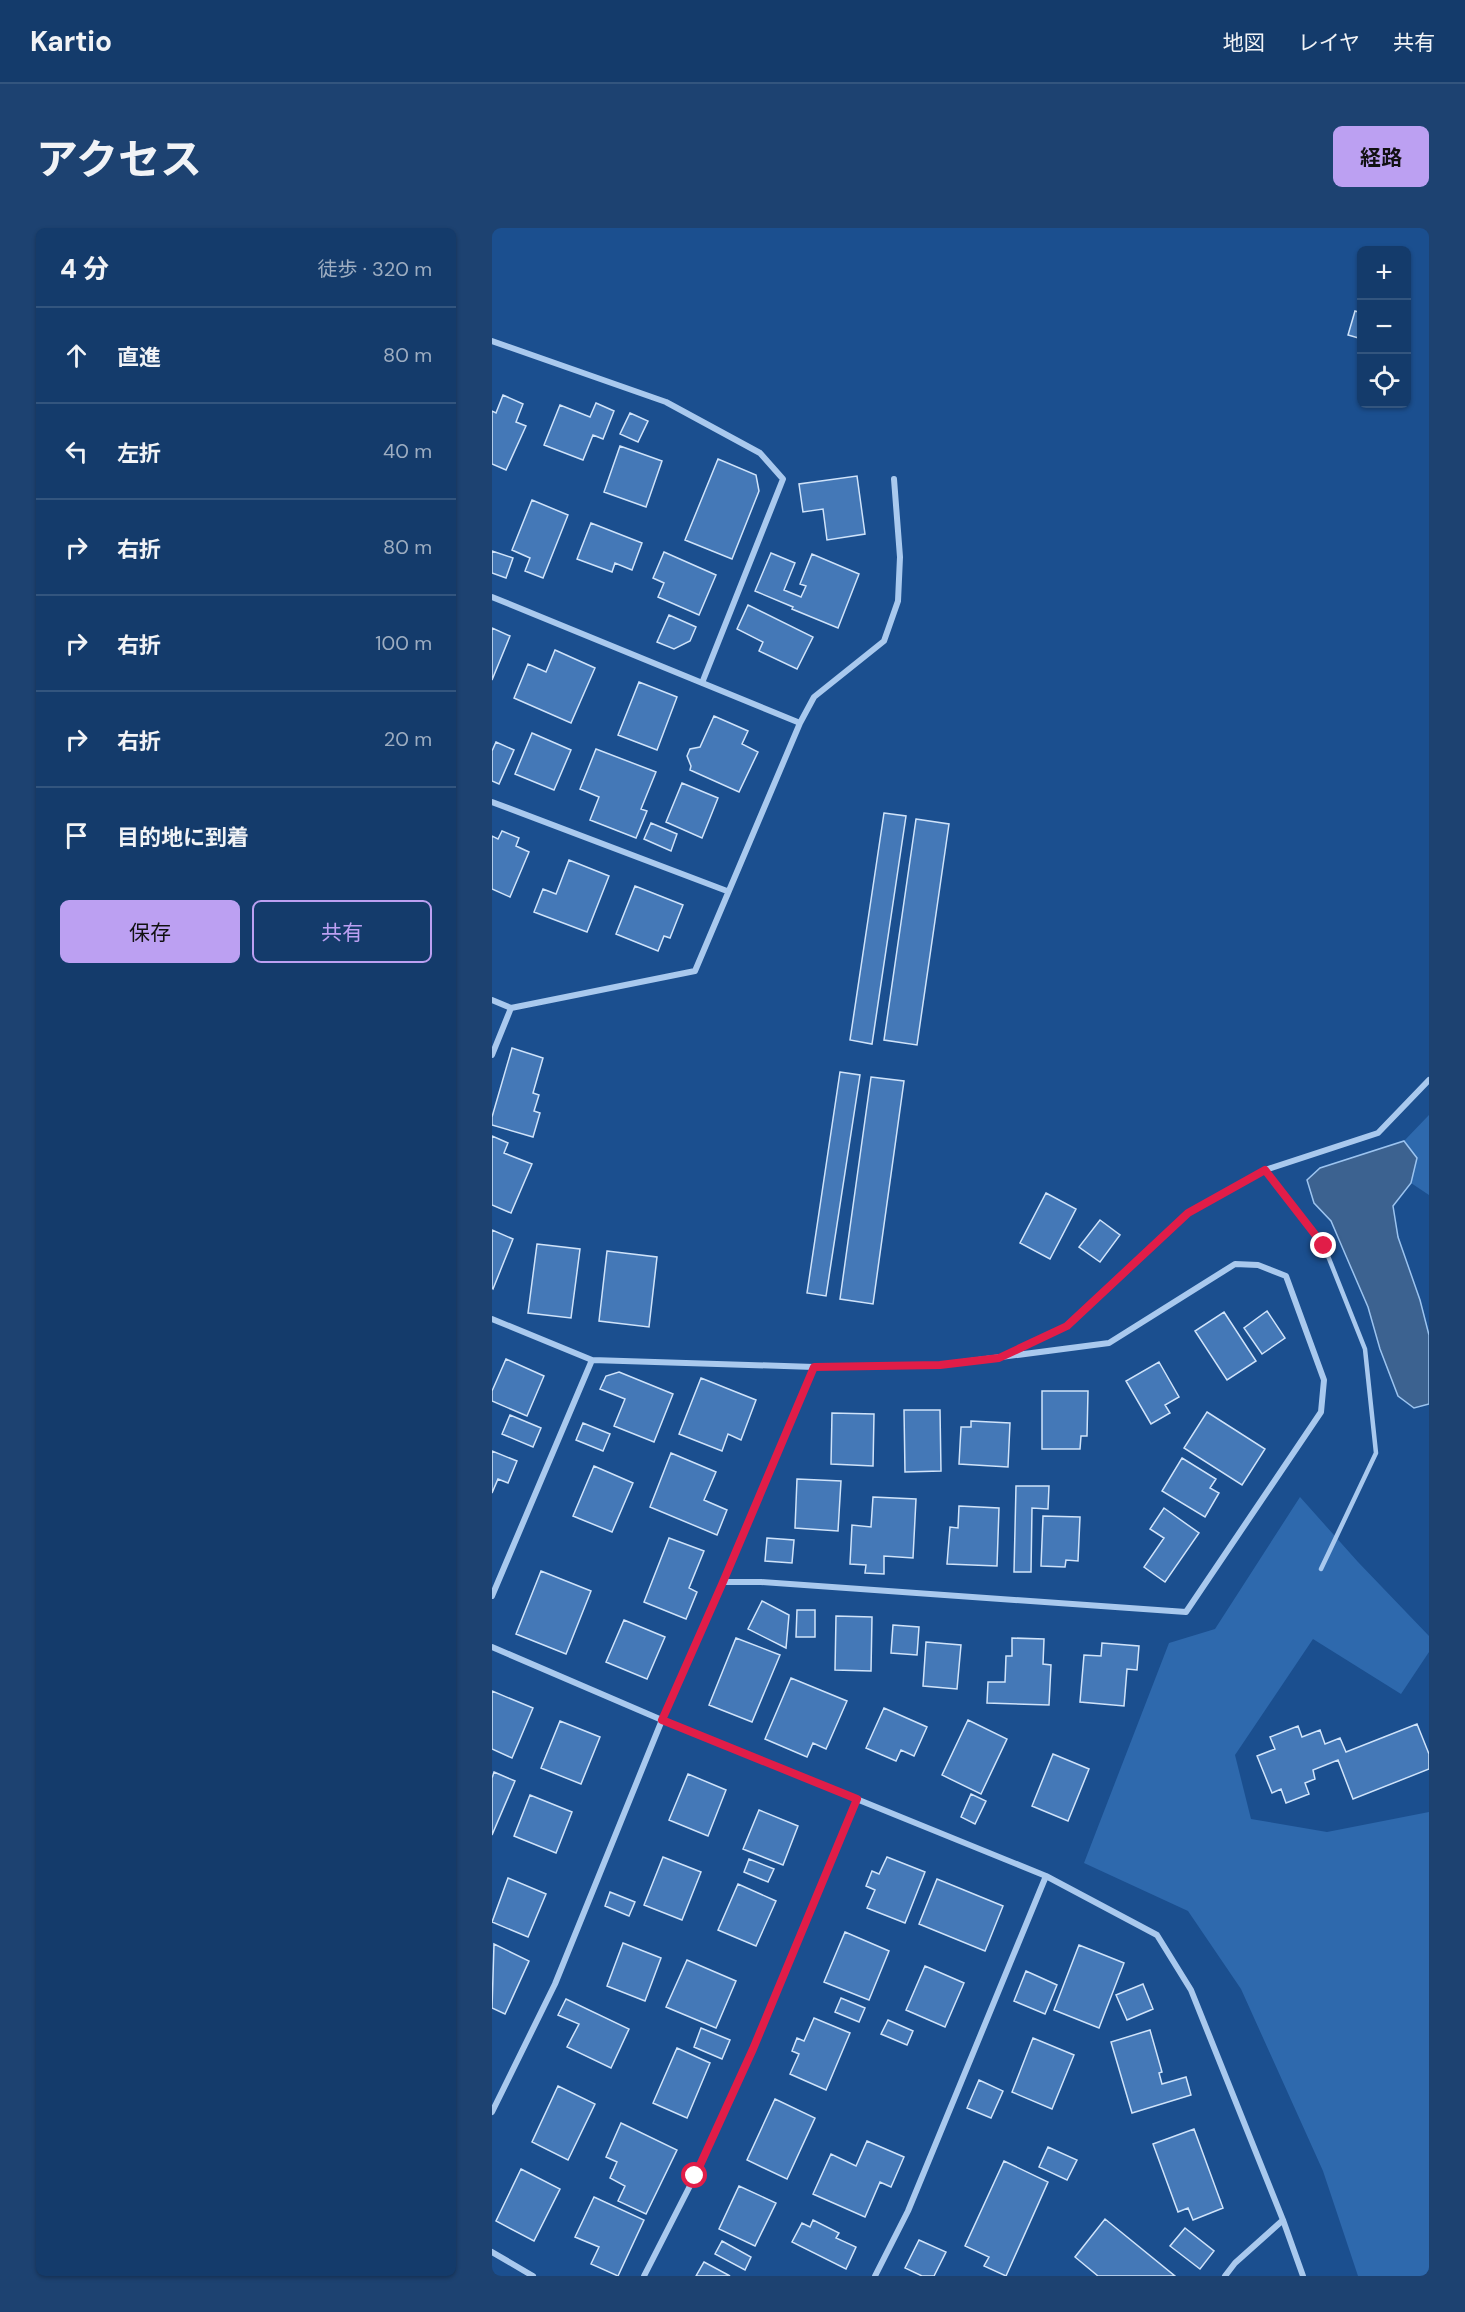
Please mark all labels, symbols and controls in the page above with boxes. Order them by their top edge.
text: Kartio [30,23,112,60]
text: 地図 [1223,29,1265,57]
text: レイヤ [1298,29,1360,57]
text: 共有 [1393,29,1435,57]
button: 経路 [1333,126,1429,187]
text: アクセス [36,132,202,187]
map controls [1357,246,1411,408]
button: + [1357,246,1411,300]
text: 4 分 [60,252,109,286]
text: 徒歩 · 320 m [317,256,432,282]
button: − [1357,300,1411,354]
icon: ahead [60,339,93,372]
text: 80 m [383,342,432,368]
text: 直進 [117,343,161,372]
button: locate [1357,354,1411,408]
icon: left [60,435,93,468]
text: 40 m [383,438,432,464]
text: 左折 [117,439,161,468]
icon: right [60,531,93,564]
text: 80 m [383,534,432,560]
text: 右折 [117,535,161,564]
icon: right [60,627,93,660]
text: 100 m [375,630,432,656]
text: 右折 [117,631,161,660]
icon: right [60,723,93,756]
text: 20 m [384,726,432,752]
text: 右折 [117,727,161,756]
icon: arrive [60,819,93,852]
text: 目的地に到着 [117,823,249,852]
button: 保存 [60,900,240,963]
button: 共有 [252,900,432,963]
route end [1310,1232,1336,1258]
route start [681,2162,707,2188]

